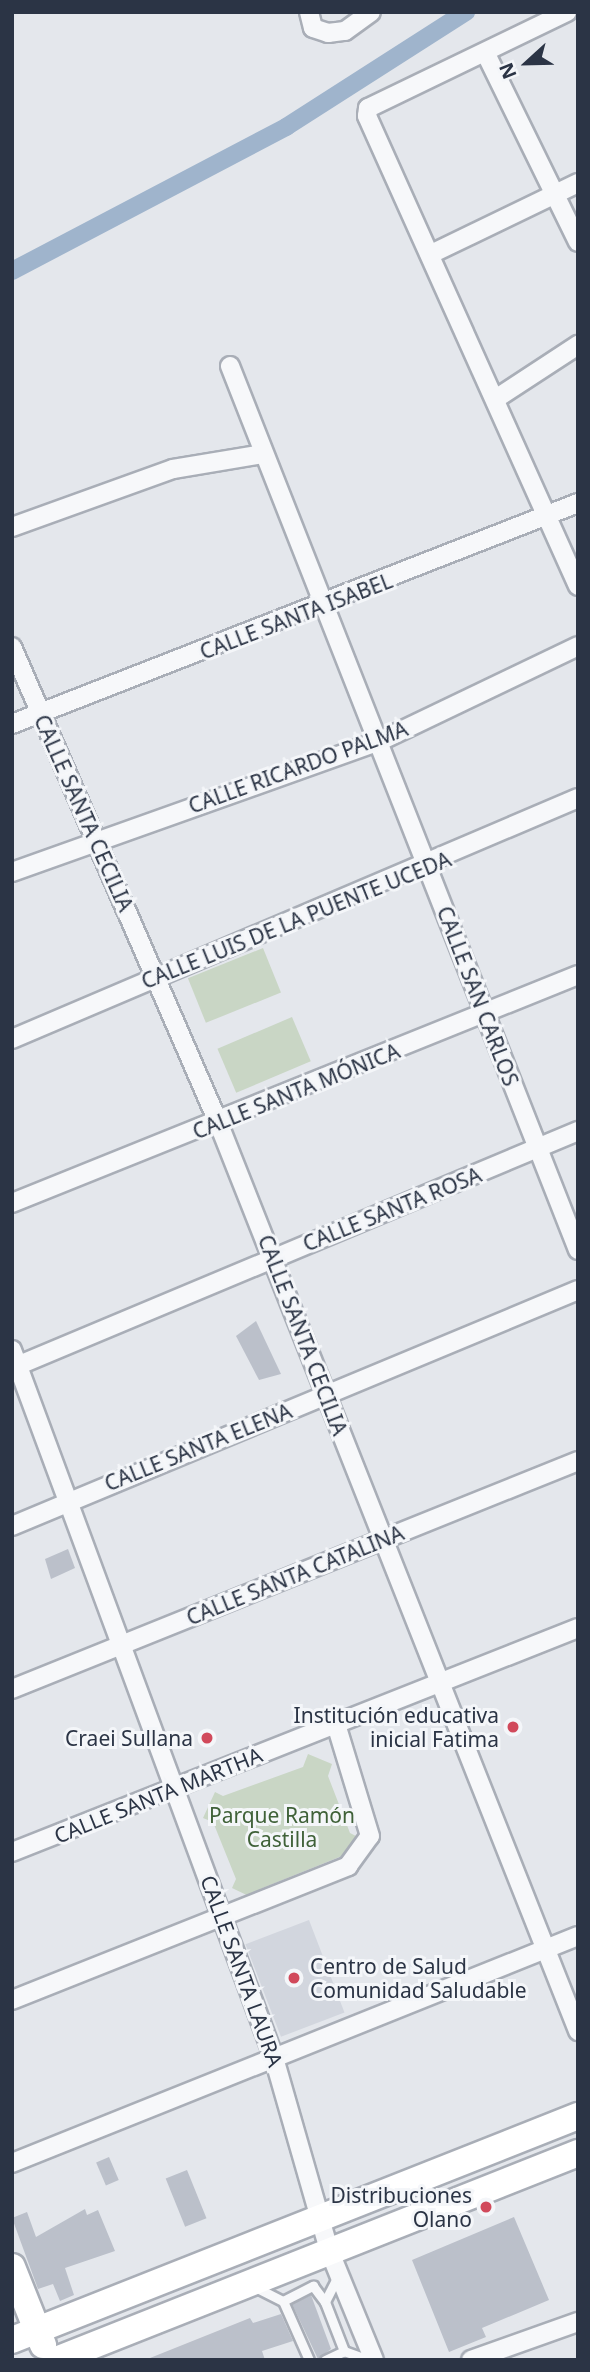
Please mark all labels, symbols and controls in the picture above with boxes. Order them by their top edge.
north arrow [492,28,562,98]
text: N [493,59,522,83]
street label: CALLE SANTA ISABEL [196,568,396,664]
street label: CALLE SANTA CECILIA [29,711,139,915]
street label: CALLE RICARDO PALMA [185,716,411,818]
street label: CALLE LUIS DE LA PUENTE UCEDA [138,846,454,994]
street label: CALLE SAN CARLOS [432,903,524,1089]
street label: CALLE SANTA MÓNICA [189,1038,403,1144]
street label: CALLE SANTA ROSA [299,1162,485,1256]
street label: CALLE SANTA CECILIA [253,1231,353,1439]
street label: CALLE SANTA ELENA [101,1398,295,1496]
street label: CALLE SANTA CATALINA [183,1520,407,1630]
place label: Institución educativa inicial Fatima [294,1702,499,1752]
marker: Institución educativa inicial Fatima [505,1719,521,1735]
place label: Craei Sullana [65,1725,193,1751]
marker: Craei Sullana [199,1730,215,1746]
street label: CALLE SANTA MARTHA [50,1742,266,1848]
park label: Parque Ramón Castilla [209,1802,355,1852]
street label: CALLE SANTA LAURA [196,1872,288,2070]
place label: Centro de Salud Comunidad Saludable [310,1953,527,2003]
marker: Centro de Salud Comunidad Saludable [284,1968,304,1988]
place label: Distribuciones Olano [331,2182,472,2232]
marker: Distribuciones Olano [478,2199,494,2215]

